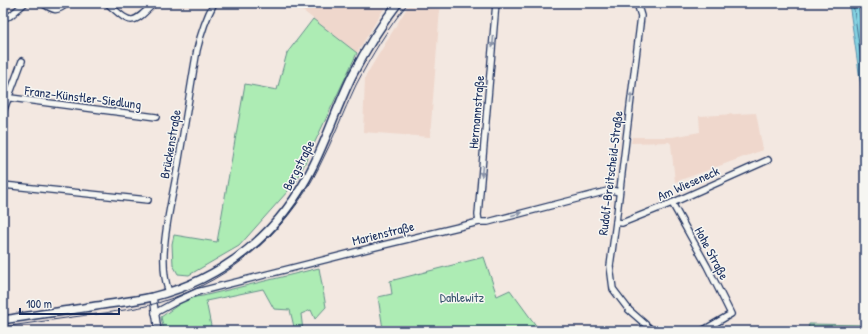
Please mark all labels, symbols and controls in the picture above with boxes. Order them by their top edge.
one-way arrow [489,36,496,48]
street label: Hermannstraße [464,75,488,149]
street label: Franz-Künstler-Siedlung [23,81,143,113]
one-way arrow [628,92,634,104]
street label: Brückenstraße [155,108,185,180]
street label: Rudolf-Breitscheid-Straße [593,110,627,236]
street label: Bergstraße [278,137,318,193]
street label: Am Wieseneck [654,161,722,205]
one-way arrow [479,165,485,177]
one-way arrow [512,211,524,217]
street label: Marienstraße [350,217,416,249]
street label: Hohe Straße [691,223,733,283]
park label: Dahlewitz [440,288,485,306]
scale bar [20,290,119,316]
text: 100 m [26,295,52,312]

